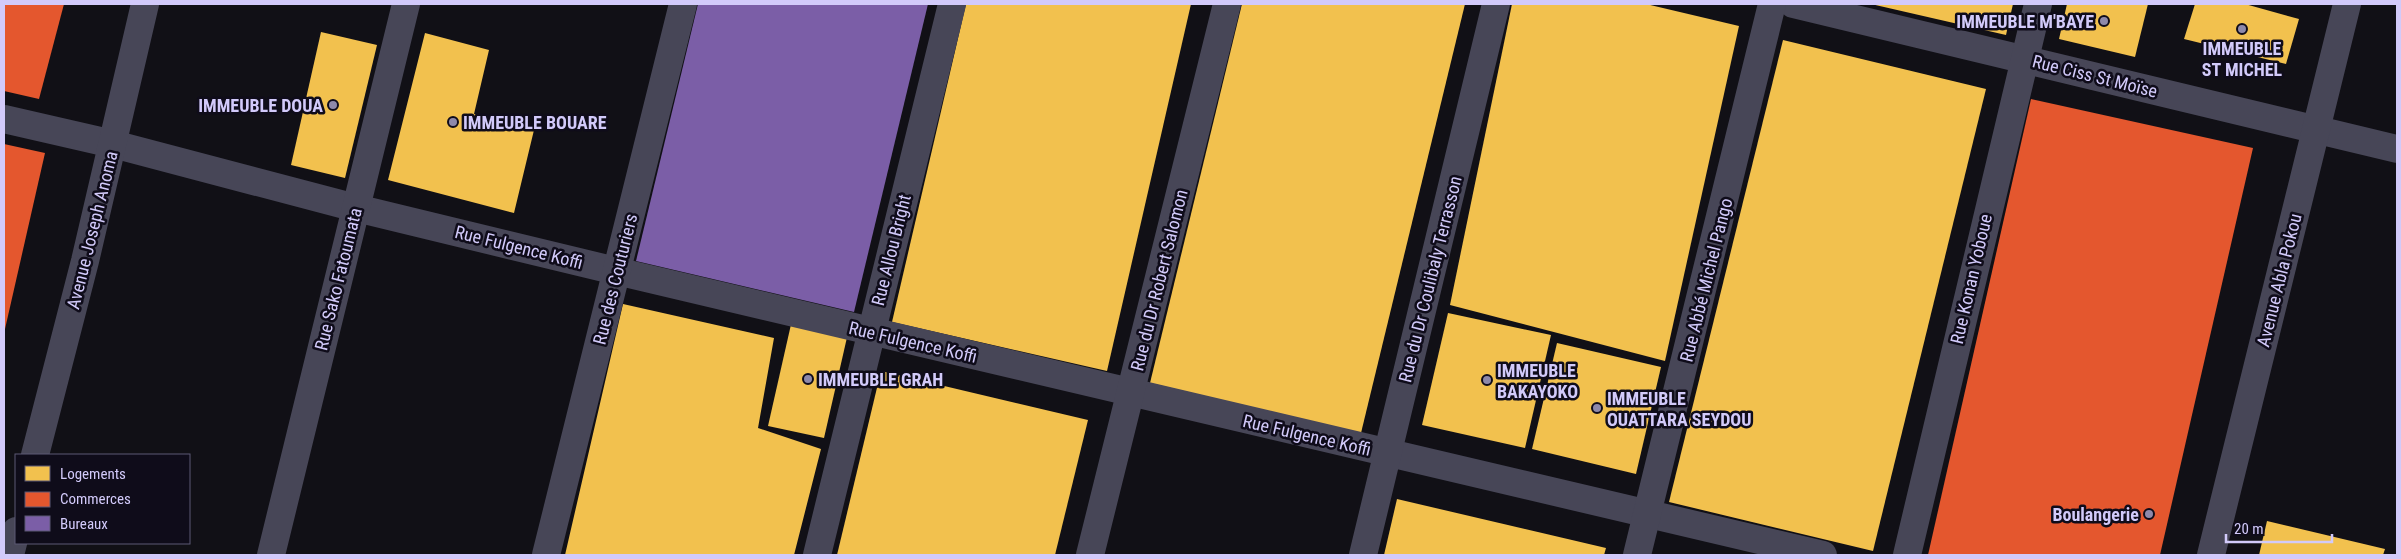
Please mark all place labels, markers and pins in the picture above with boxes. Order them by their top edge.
place label: IMMEUBLE M'BAYE [1956,11,2094,32]
marker: IMMEUBLE M'BAYE [2098,15,2110,27]
marker: IMMEUBLE ST MICHEL [2236,23,2248,35]
place label: IMMEUBLE ST MICHEL [2202,38,2283,80]
place label: IMMEUBLE DOUA [198,95,323,116]
marker: IMMEUBLE DOUA [327,99,339,111]
place label: IMMEUBLE BOUARE [463,112,607,133]
marker: IMMEUBLE BOUARE [447,116,459,128]
place label: IMMEUBLE BAKAYOKO [1497,360,1578,402]
place label: IMMEUBLE GRAH [818,369,943,390]
marker: IMMEUBLE GRAH [802,373,814,385]
marker: IMMEUBLE BAKAYOKO [1481,374,1493,386]
place label: IMMEUBLE OUATTARA SEYDOU [1607,388,1751,430]
marker: IMMEUBLE OUATTARA SEYDOU [1591,402,1603,414]
place label: Boulangerie [2052,504,2139,525]
marker: Boulangerie [2143,508,2155,520]

